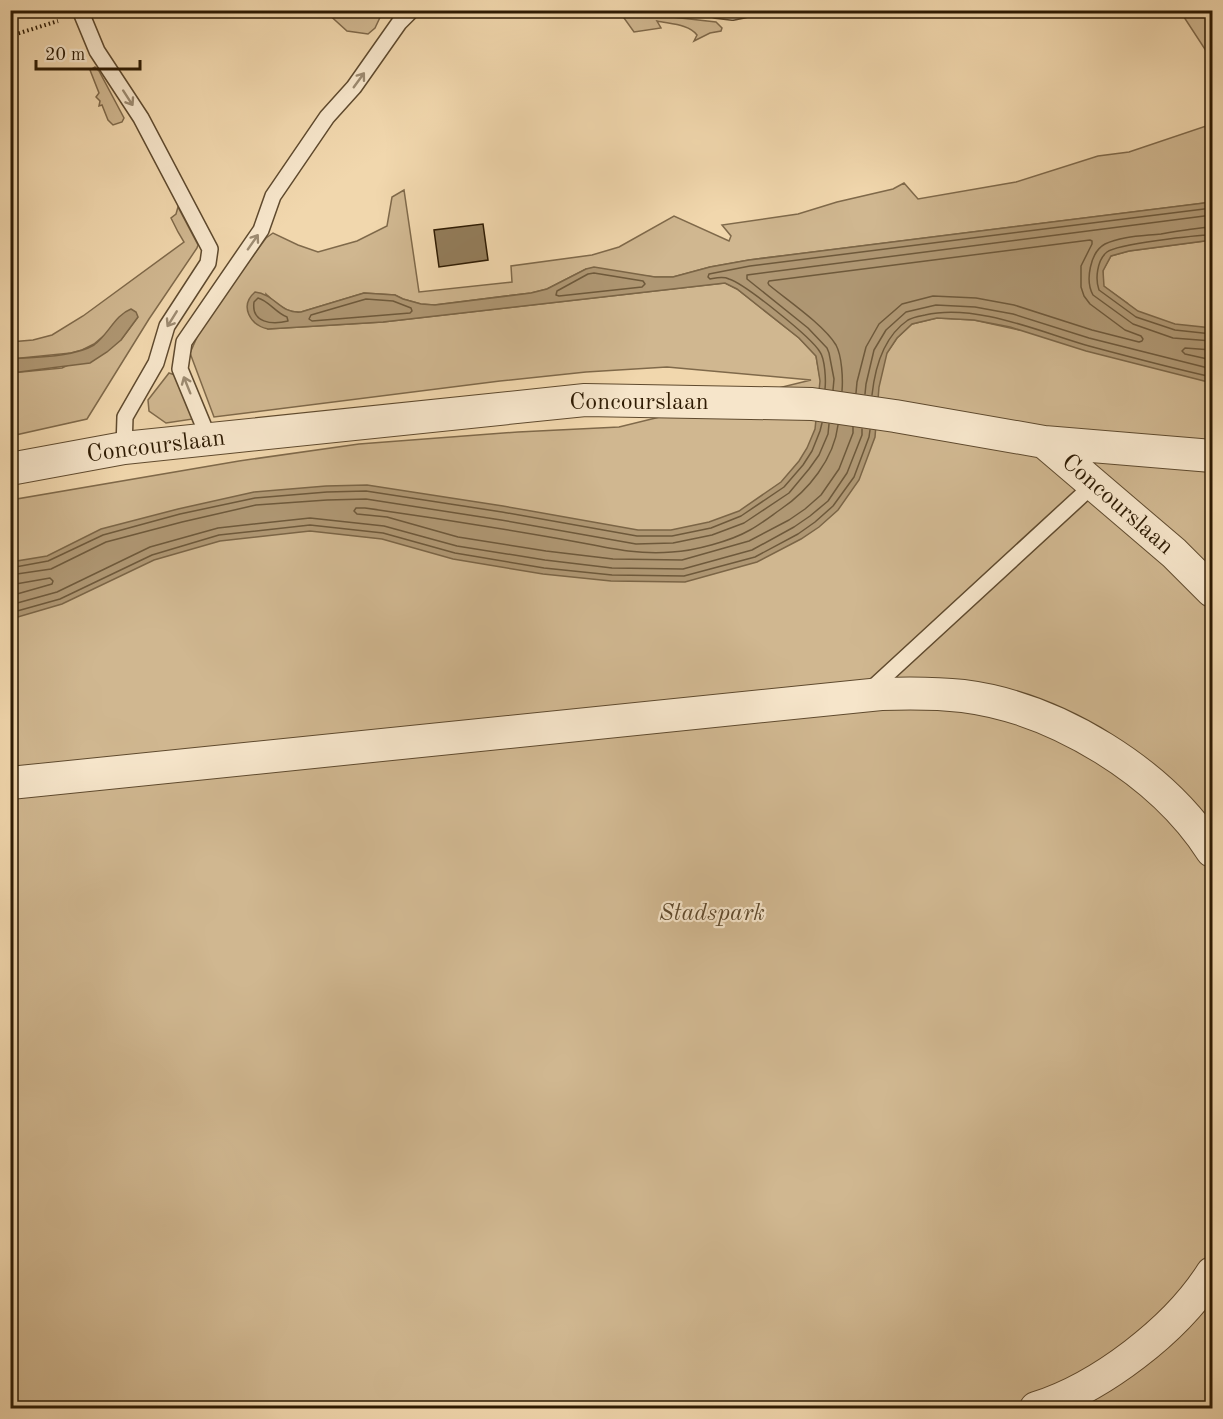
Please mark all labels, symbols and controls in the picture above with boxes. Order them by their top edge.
scale bar [36,33,140,71]
text: 20 m [45,46,85,64]
one-way arrow [353,72,365,88]
one-way arrow [122,90,134,106]
one-way arrow [247,234,259,250]
one-way arrow [165,310,177,327]
one-way arrow [181,377,192,395]
street label: Concourslaan [569,391,709,415]
street label: Concourslaan [85,427,227,467]
street label: Concourslaan [1056,450,1178,560]
park label: Stadspark [659,902,765,926]

